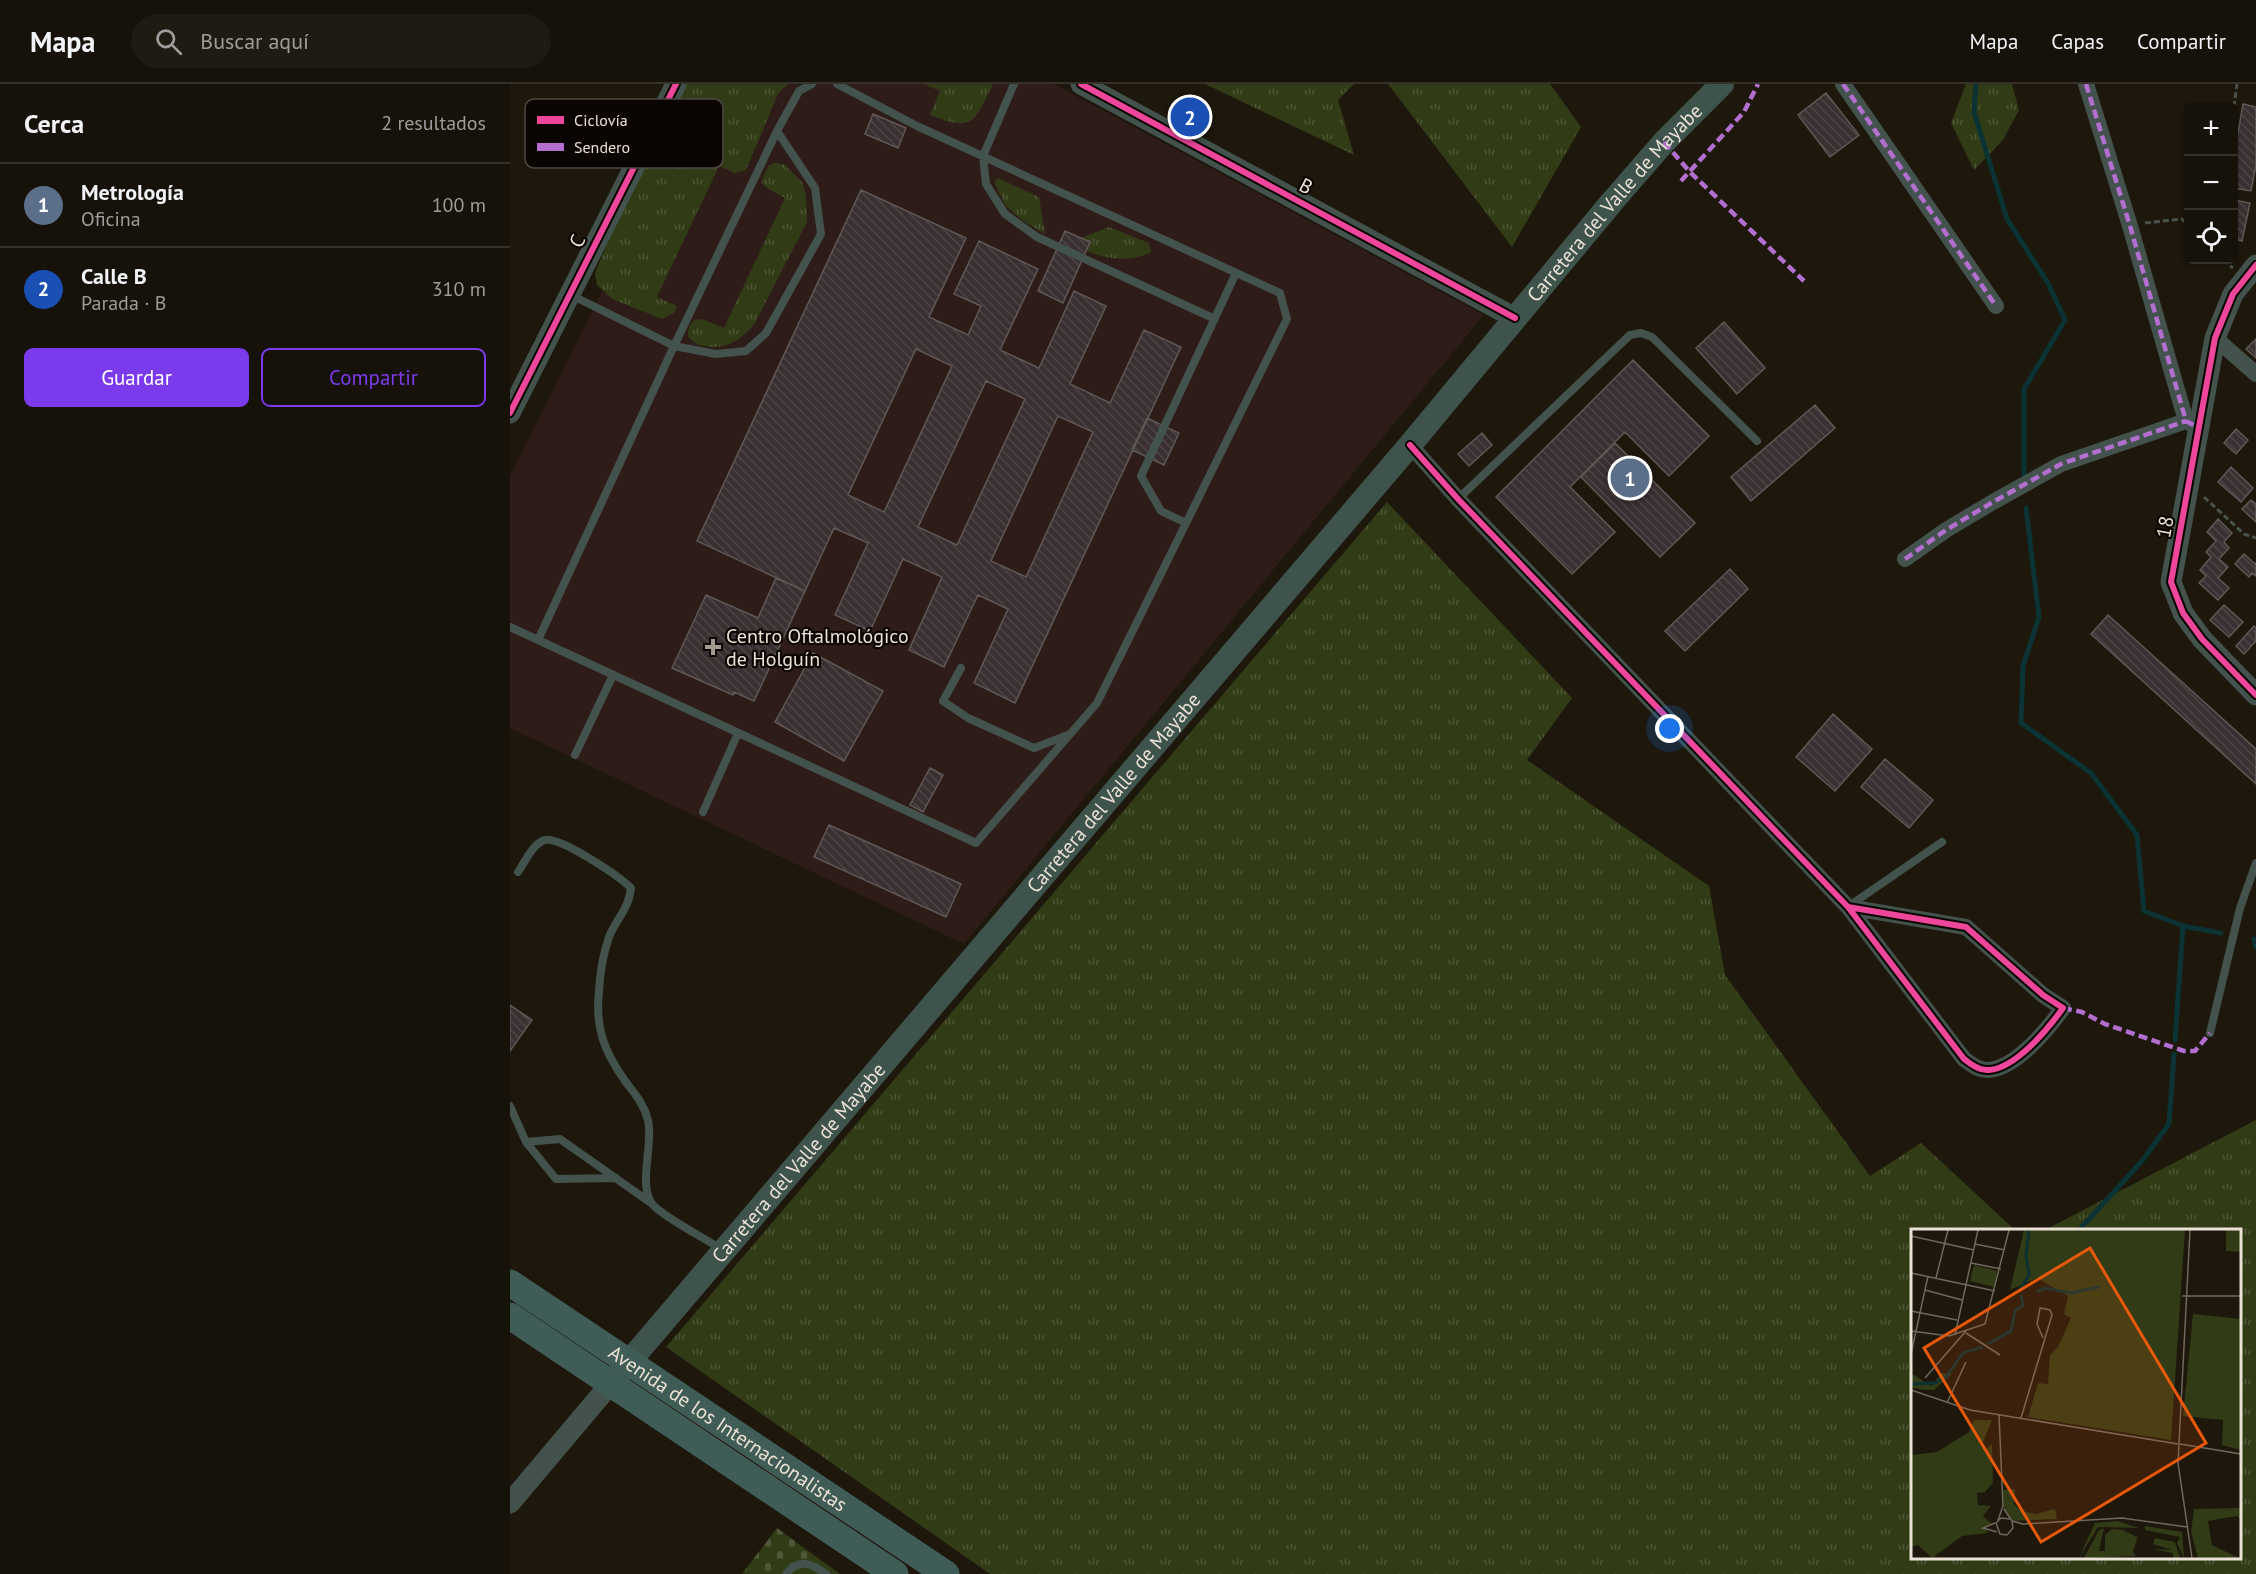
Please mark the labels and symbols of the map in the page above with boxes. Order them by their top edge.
pin: 2 [1170,94,1210,140]
street label: Carretera del Valle de Mayabe [1521,98,1708,307]
legend [525,99,723,168]
text: Ciclovía [574,110,628,130]
text: Sendero [574,137,630,157]
street label: B [1295,172,1317,200]
street label: C [563,230,591,252]
pin: 1 [1610,456,1650,500]
street label: 18 [2150,514,2180,540]
place label: Centro Oftalmológico de Holguín [726,623,909,672]
marker: Centro Oftalmológico de Holguín [704,638,722,656]
street label: Carretera del Valle de Mayabe [1021,687,1206,898]
your location [1655,714,1684,743]
street label: Carretera del Valle de Mayabe [706,1057,891,1268]
inset map [1911,1229,2241,1559]
street label: Avenida de los Internacionalistas [604,1339,852,1517]

